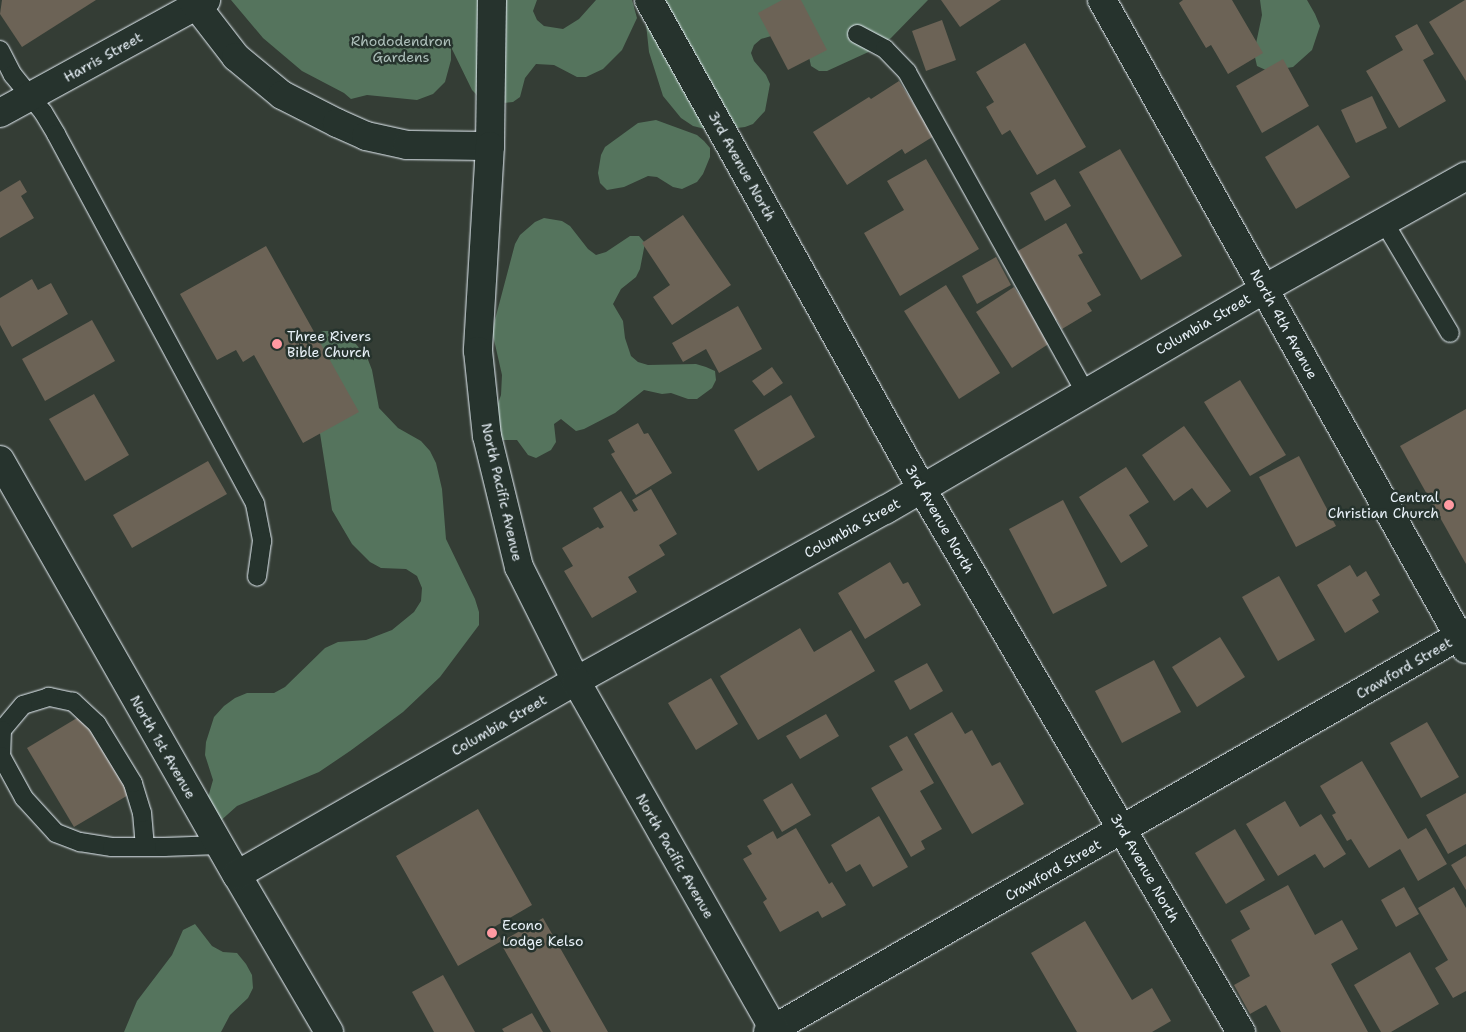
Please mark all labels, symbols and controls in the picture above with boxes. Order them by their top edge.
street label: Harris Street [61,28,145,86]
park label: Rhododendron Gardens [351,33,451,65]
street label: 3rd Avenue North [705,108,779,224]
street label: North 4th Avenue [1247,266,1321,382]
street label: Columbia Street [1152,290,1254,358]
place label: Three Rivers Bible Church [287,328,371,361]
marker: Three Rivers Bible Church [271,338,283,350]
street label: North Pacific Avenue [478,421,526,563]
street label: 3rd Avenue North [902,462,978,576]
place label: Central Christian Church [1328,489,1439,522]
street label: Columbia Street [801,495,903,561]
marker: Central Christian Church [1443,499,1455,511]
street label: Crawford Street [1353,634,1455,702]
street label: Columbia Street [448,691,550,759]
street label: North 1st Avenue [127,692,199,802]
street label: North Pacific Avenue [632,791,718,921]
street label: 3rd Avenue North [1107,811,1183,925]
street label: Crawford Street [1002,836,1104,904]
place label: Econo Lodge Kelso [502,917,583,950]
marker: Econo Lodge Kelso [486,927,498,939]

